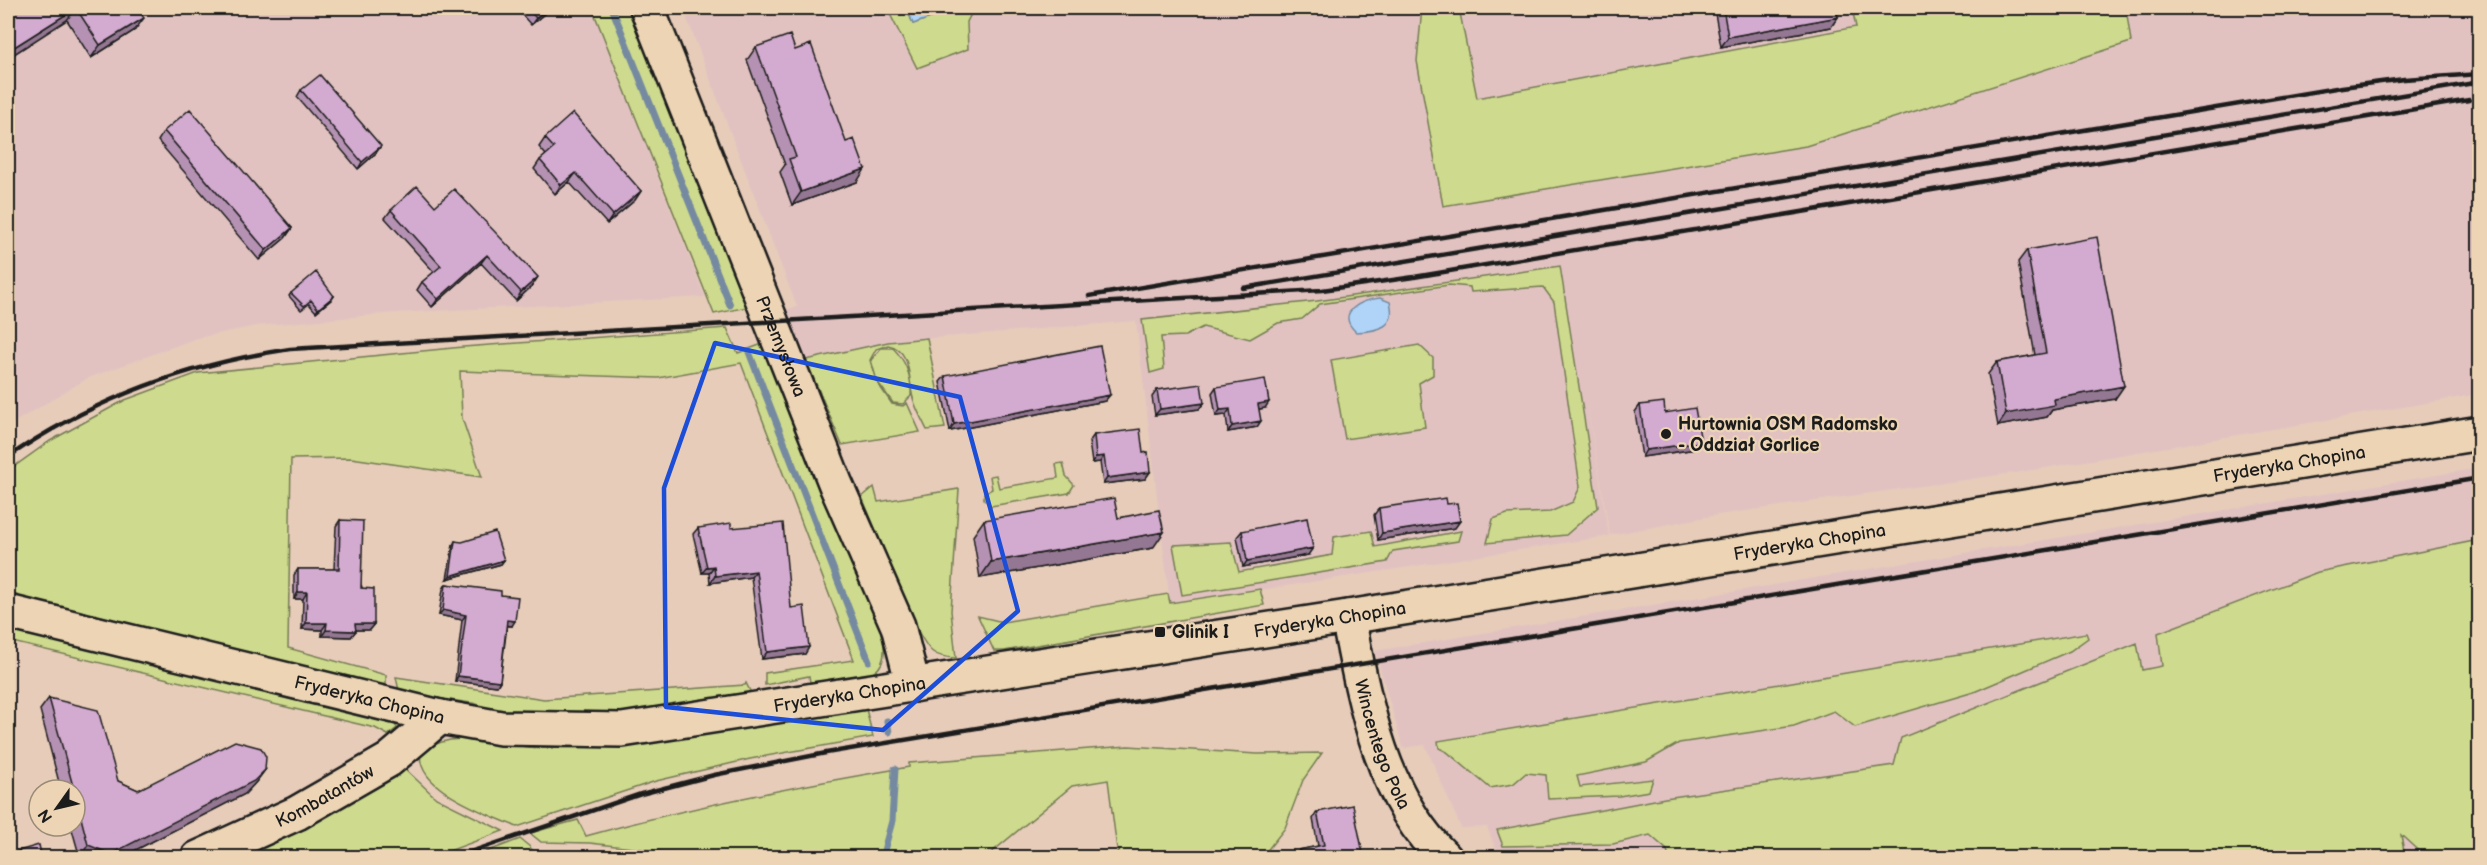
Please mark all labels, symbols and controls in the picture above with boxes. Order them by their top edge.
street label: Przemysłowa [751,293,810,400]
place label: Hurtownia OSM Radomsko - Oddział Gorlice [1678,414,1898,456]
marker: Hurtownia OSM Radomsko - Oddział Gorlice [1659,427,1673,441]
street label: Fryderyka Chopina [2212,442,2367,487]
street label: Fryderyka Chopina [1732,520,1887,565]
street label: Fryderyka Chopina [1252,598,1408,643]
place label: Glinik I [1172,622,1229,643]
marker: Glinik I [1153,625,1167,639]
street label: Fryderyka Chopina [292,672,447,729]
street label: Fryderyka Chopina [772,673,927,717]
street label: Wincentego Pola [1350,677,1414,813]
street label: Kombatantów [272,761,378,832]
north arrow [27,778,87,838]
text: N [35,805,57,826]

